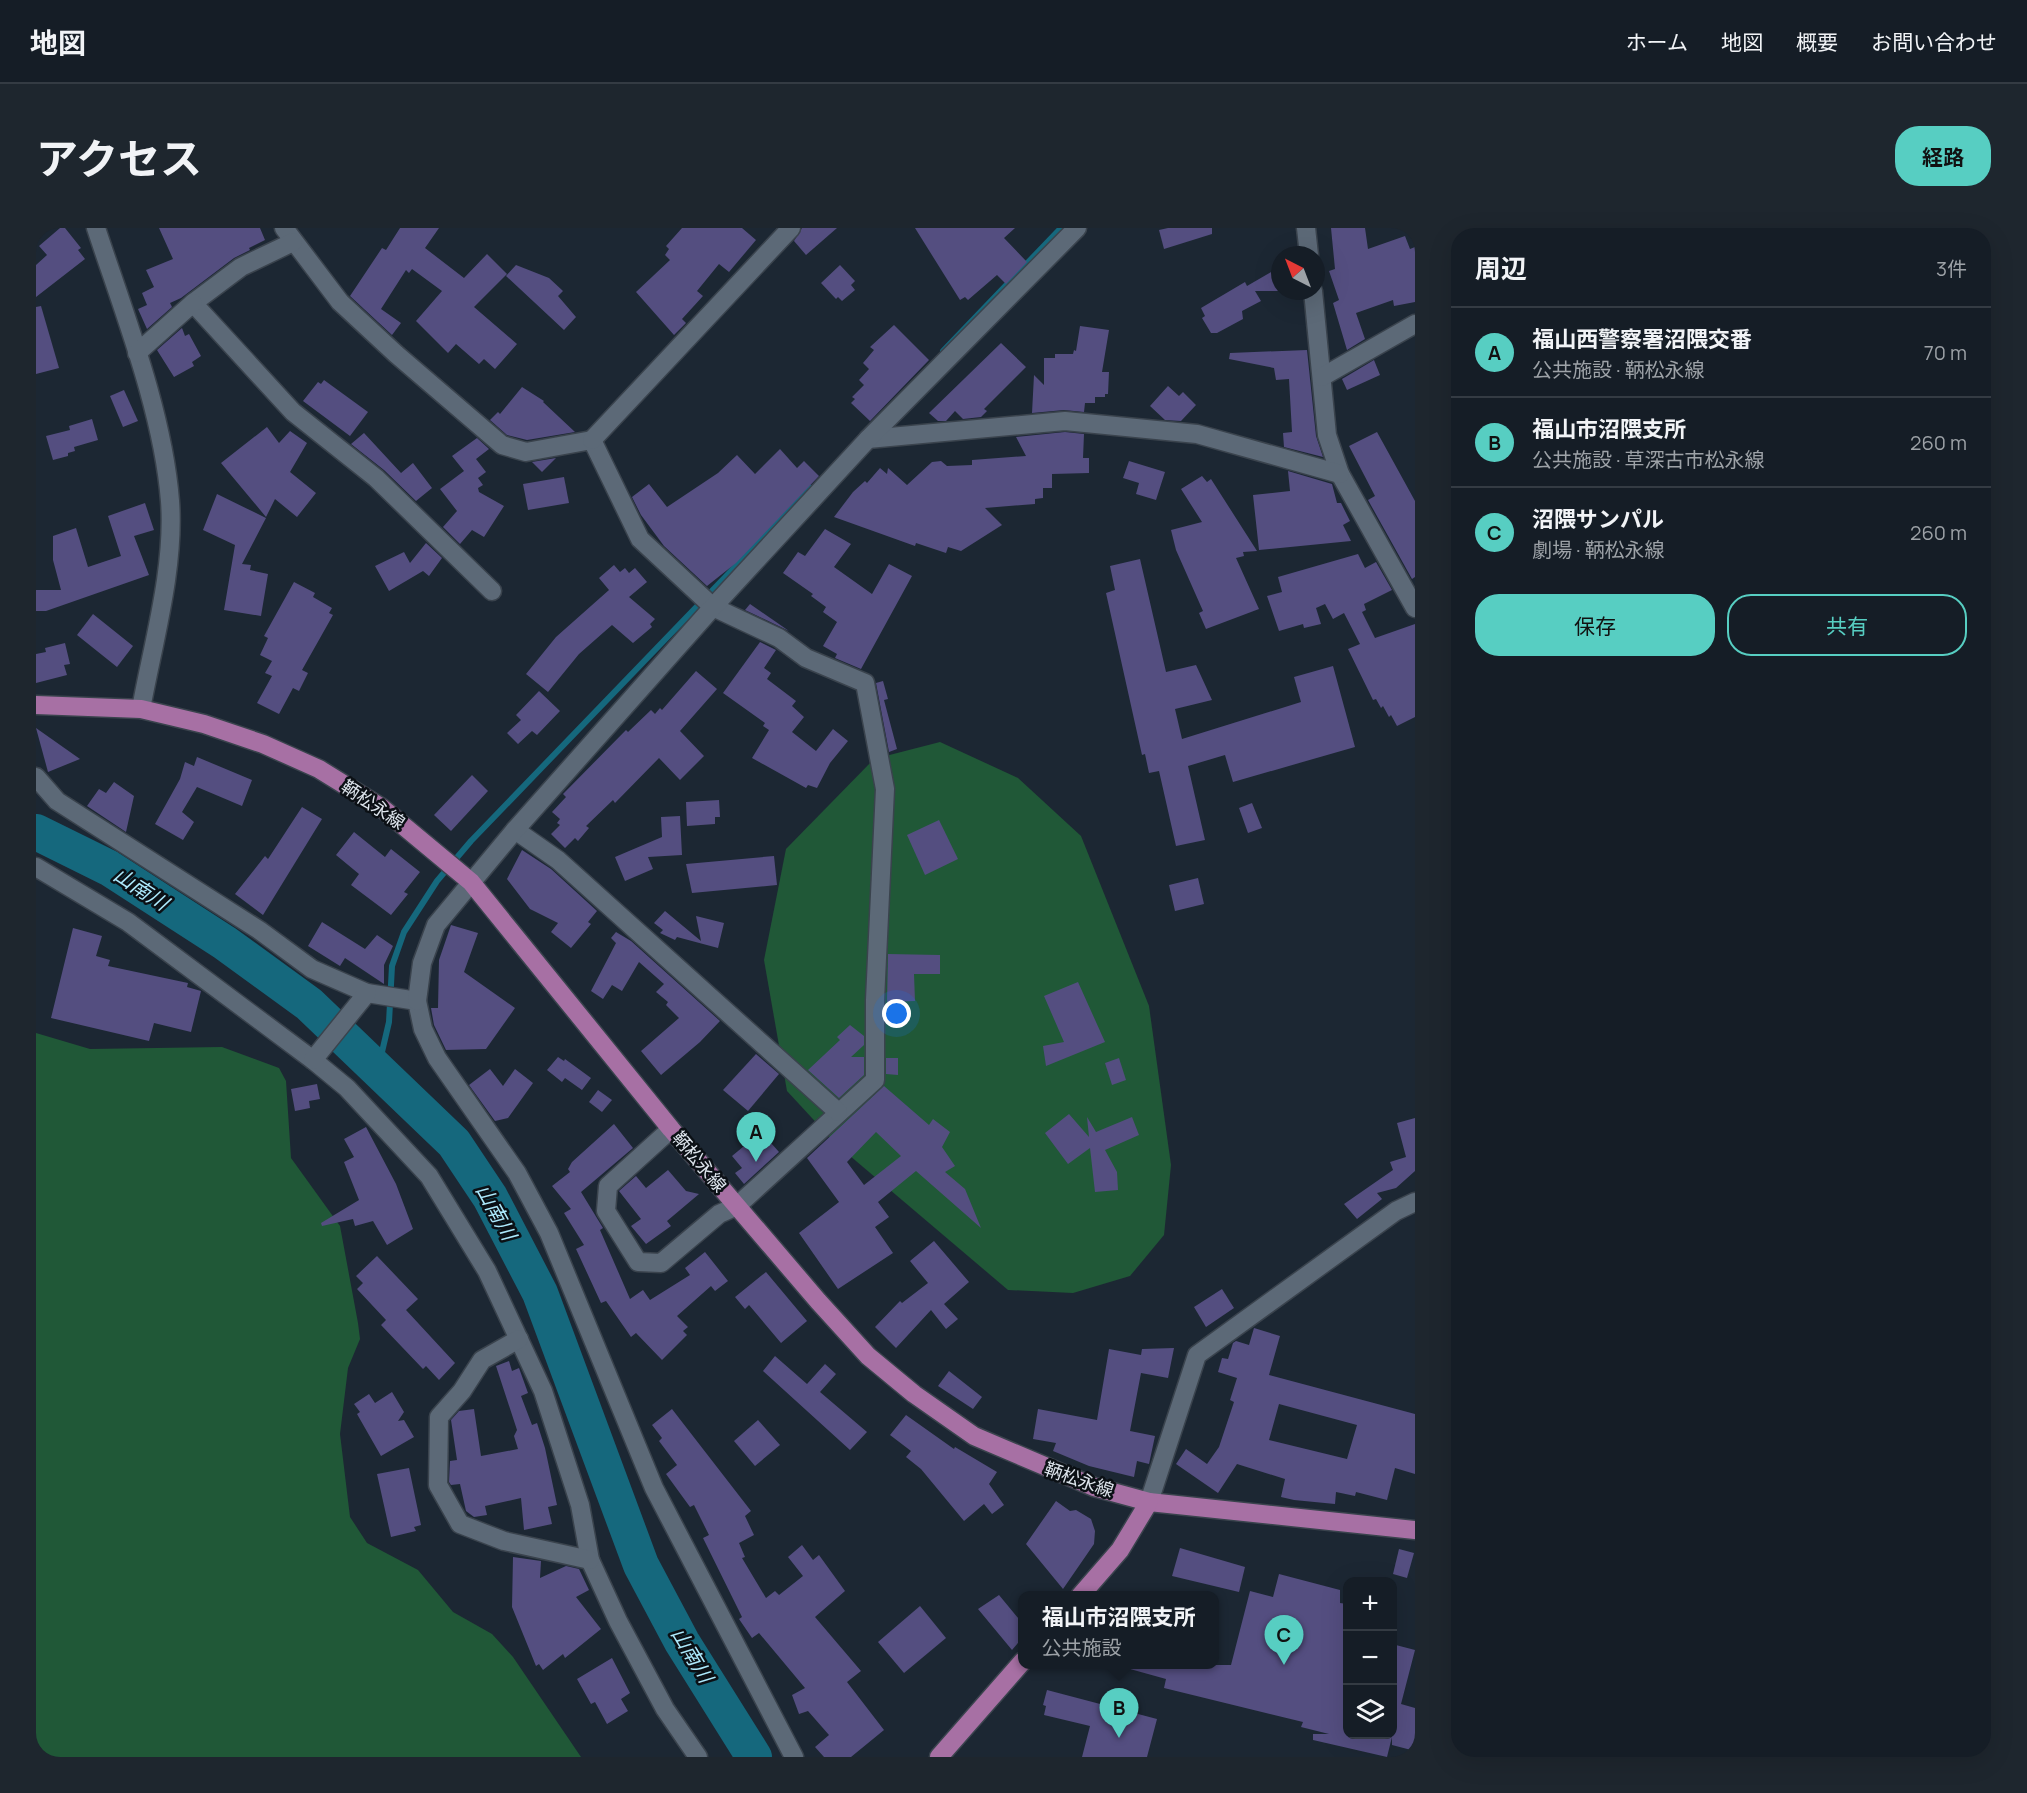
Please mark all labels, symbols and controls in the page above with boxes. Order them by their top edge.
text: 地図 [30,23,86,61]
text: ホーム [1626,28,1688,56]
text: 地図 [1721,28,1763,56]
text: 概要 [1796,28,1838,56]
text: お問い合わせ [1871,28,1997,56]
button: 経路 [1895,126,1991,186]
text: アクセス [36,129,202,187]
north arrow [1271,246,1325,300]
text: 周辺 [1475,250,1527,286]
text: 3件 [1936,255,1967,282]
text: 福山西警察署沼隈交番 [1532,324,1752,354]
text: A [1488,339,1501,366]
text: 70 m [1924,339,1967,366]
text: 公共施設 · 鞆松永線 [1532,356,1705,383]
text: 福山市沼隈支所 [1532,414,1686,444]
text: B [1488,429,1501,456]
text: 260 m [1910,429,1967,456]
text: 公共施設 · 草深古市松永線 [1532,446,1765,473]
text: 沼隈サンパル [1532,504,1664,534]
text: C [1487,519,1502,546]
text: 260 m [1910,519,1967,546]
text: 劇場 · 鞆松永線 [1532,536,1665,563]
button: 保存 [1475,594,1715,656]
button: 共有 [1727,594,1967,656]
street label: 鞆松永線 [337,774,410,834]
water label: 山南川 [109,861,175,917]
your location [882,999,911,1028]
pin: A [736,1112,776,1162]
street label: 鞆松永線 [667,1126,732,1197]
water label: 山南川 [470,1179,524,1246]
street label: 鞆松永線 [1041,1456,1117,1502]
map controls [1343,1577,1397,1739]
button: + [1343,1577,1397,1631]
popup [1018,1591,1219,1669]
text: 福山市沼隈支所 [1041,1602,1196,1632]
pin: C [1264,1616,1304,1665]
water label: 山南川 [665,1622,720,1689]
button: − [1343,1631,1397,1685]
text: 公共施設 [1041,1634,1121,1661]
button: layers [1343,1685,1397,1739]
pin: B [1100,1688,1138,1738]

